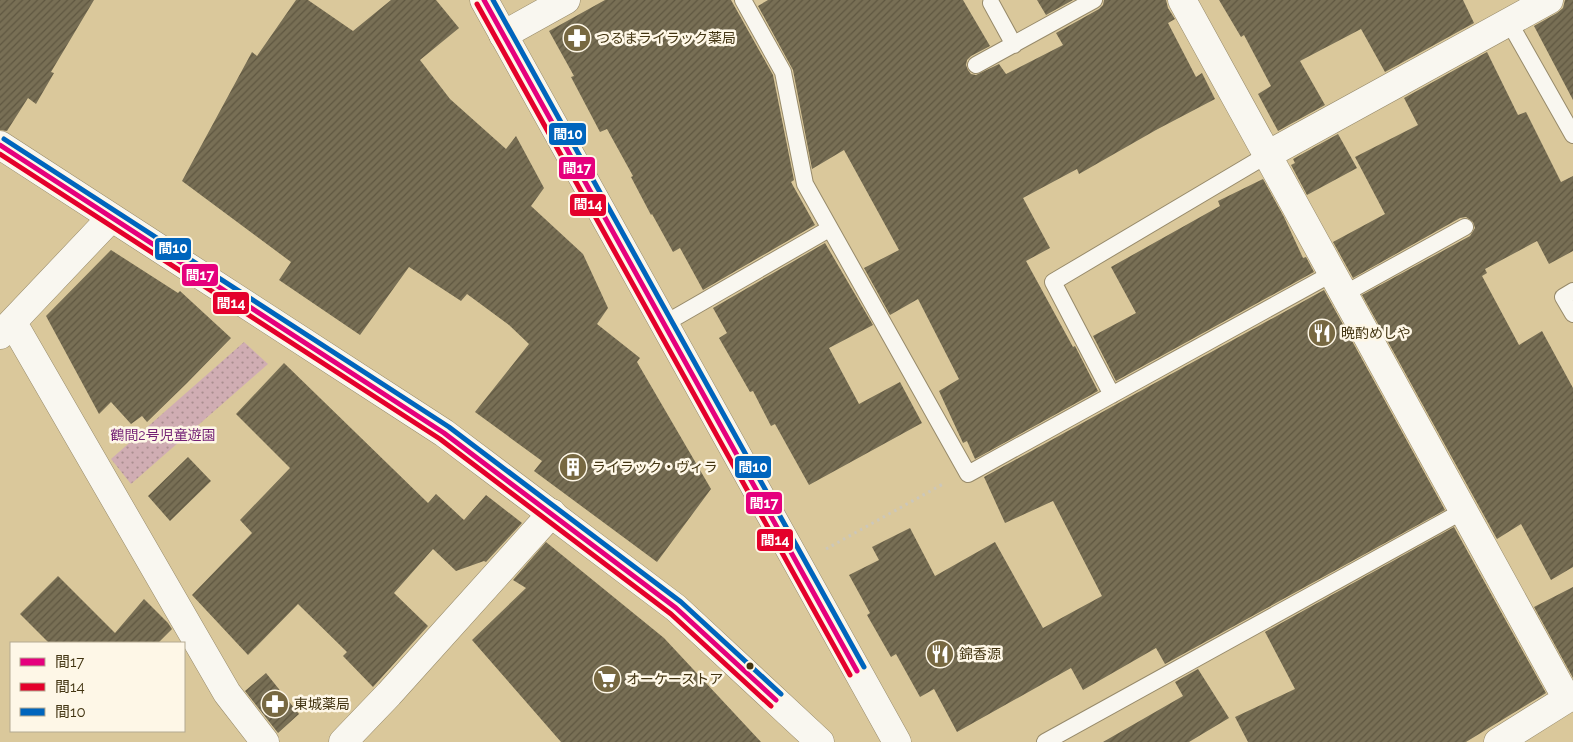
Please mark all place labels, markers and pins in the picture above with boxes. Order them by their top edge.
pharmacy icon: つるまライラック薬局 [562,23,592,53]
place label: つるまライラック薬局 [596,30,736,46]
restaurant icon: 晩酌めしや [1307,318,1337,348]
place label: 晩酌めしや [1341,325,1411,341]
building icon: ライラック・ヴィラ [558,452,588,482]
place label: ライラック・ヴィラ [592,459,718,475]
restaurant icon: 錦香源 [925,639,955,669]
place label: 錦香源 [959,646,1001,662]
unlabelled marker [745,661,755,671]
supermarket icon: オーケーストア [592,664,622,694]
place label: オーケーストア [626,671,723,687]
pharmacy icon: 東城薬局 [260,689,290,719]
place label: 東城薬局 [294,696,350,712]

